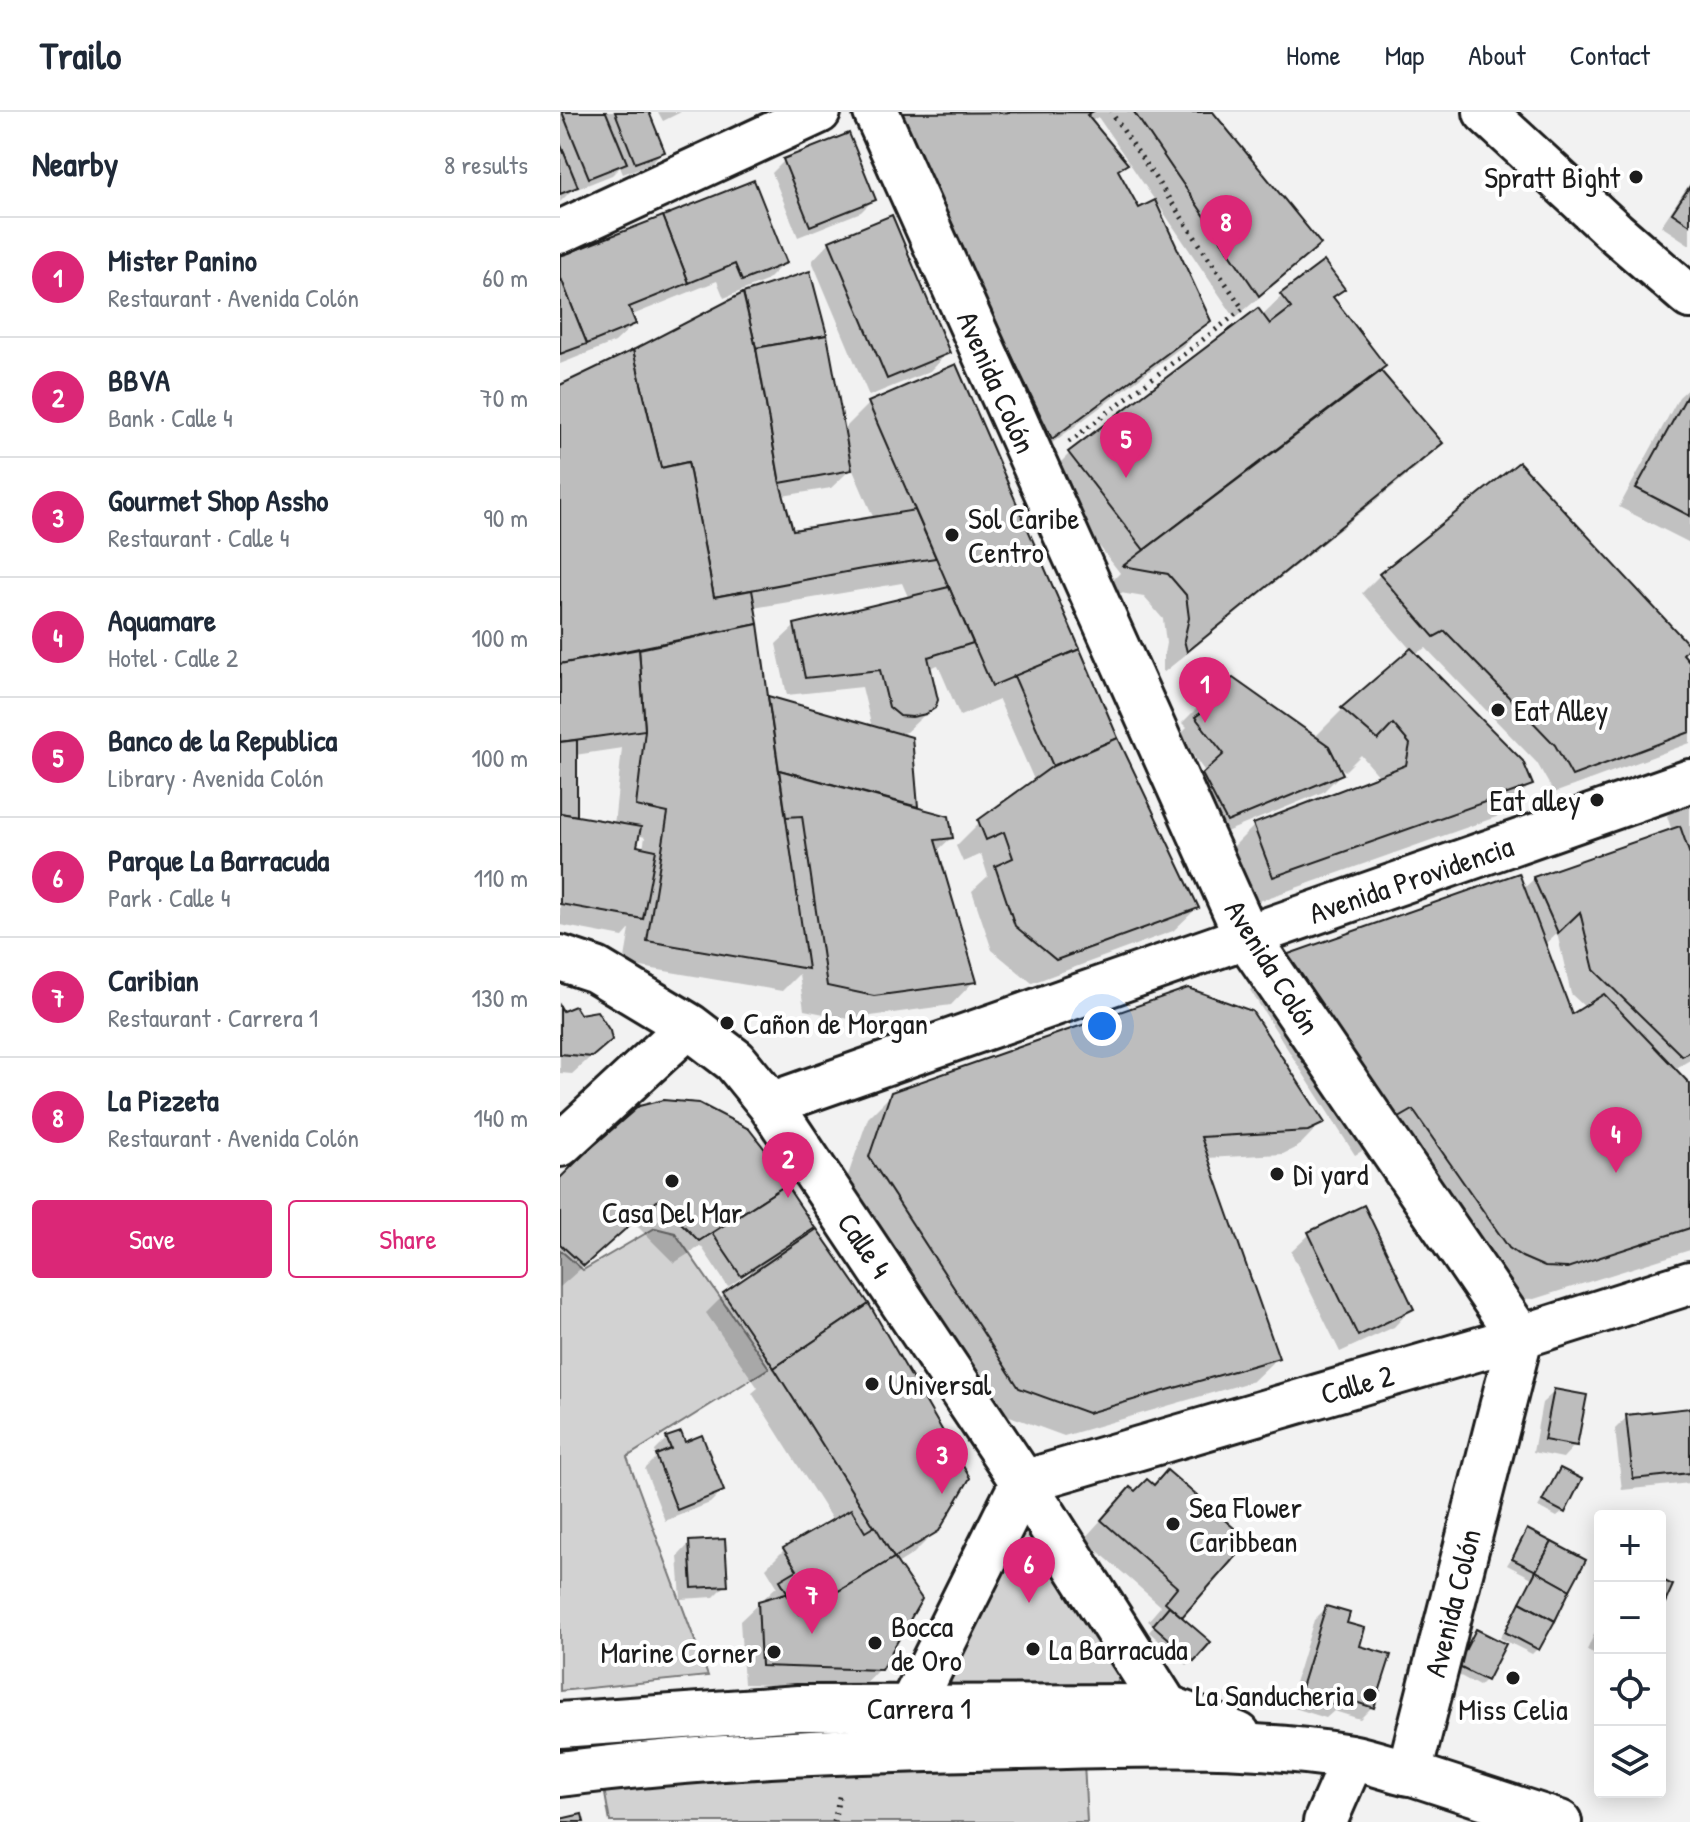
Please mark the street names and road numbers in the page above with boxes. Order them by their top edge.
street label: Avenida Colón [948,305,1046,459]
street label: Avenida Providencia [1304,825,1519,933]
street label: Avenida Colón [1216,892,1330,1042]
street label: Calle 4 [829,1204,901,1286]
street label: Calle 2 [1316,1355,1398,1413]
street label: Avenida Colón [1414,1525,1490,1681]
street label: Carrera 1 [867,1688,971,1728]

